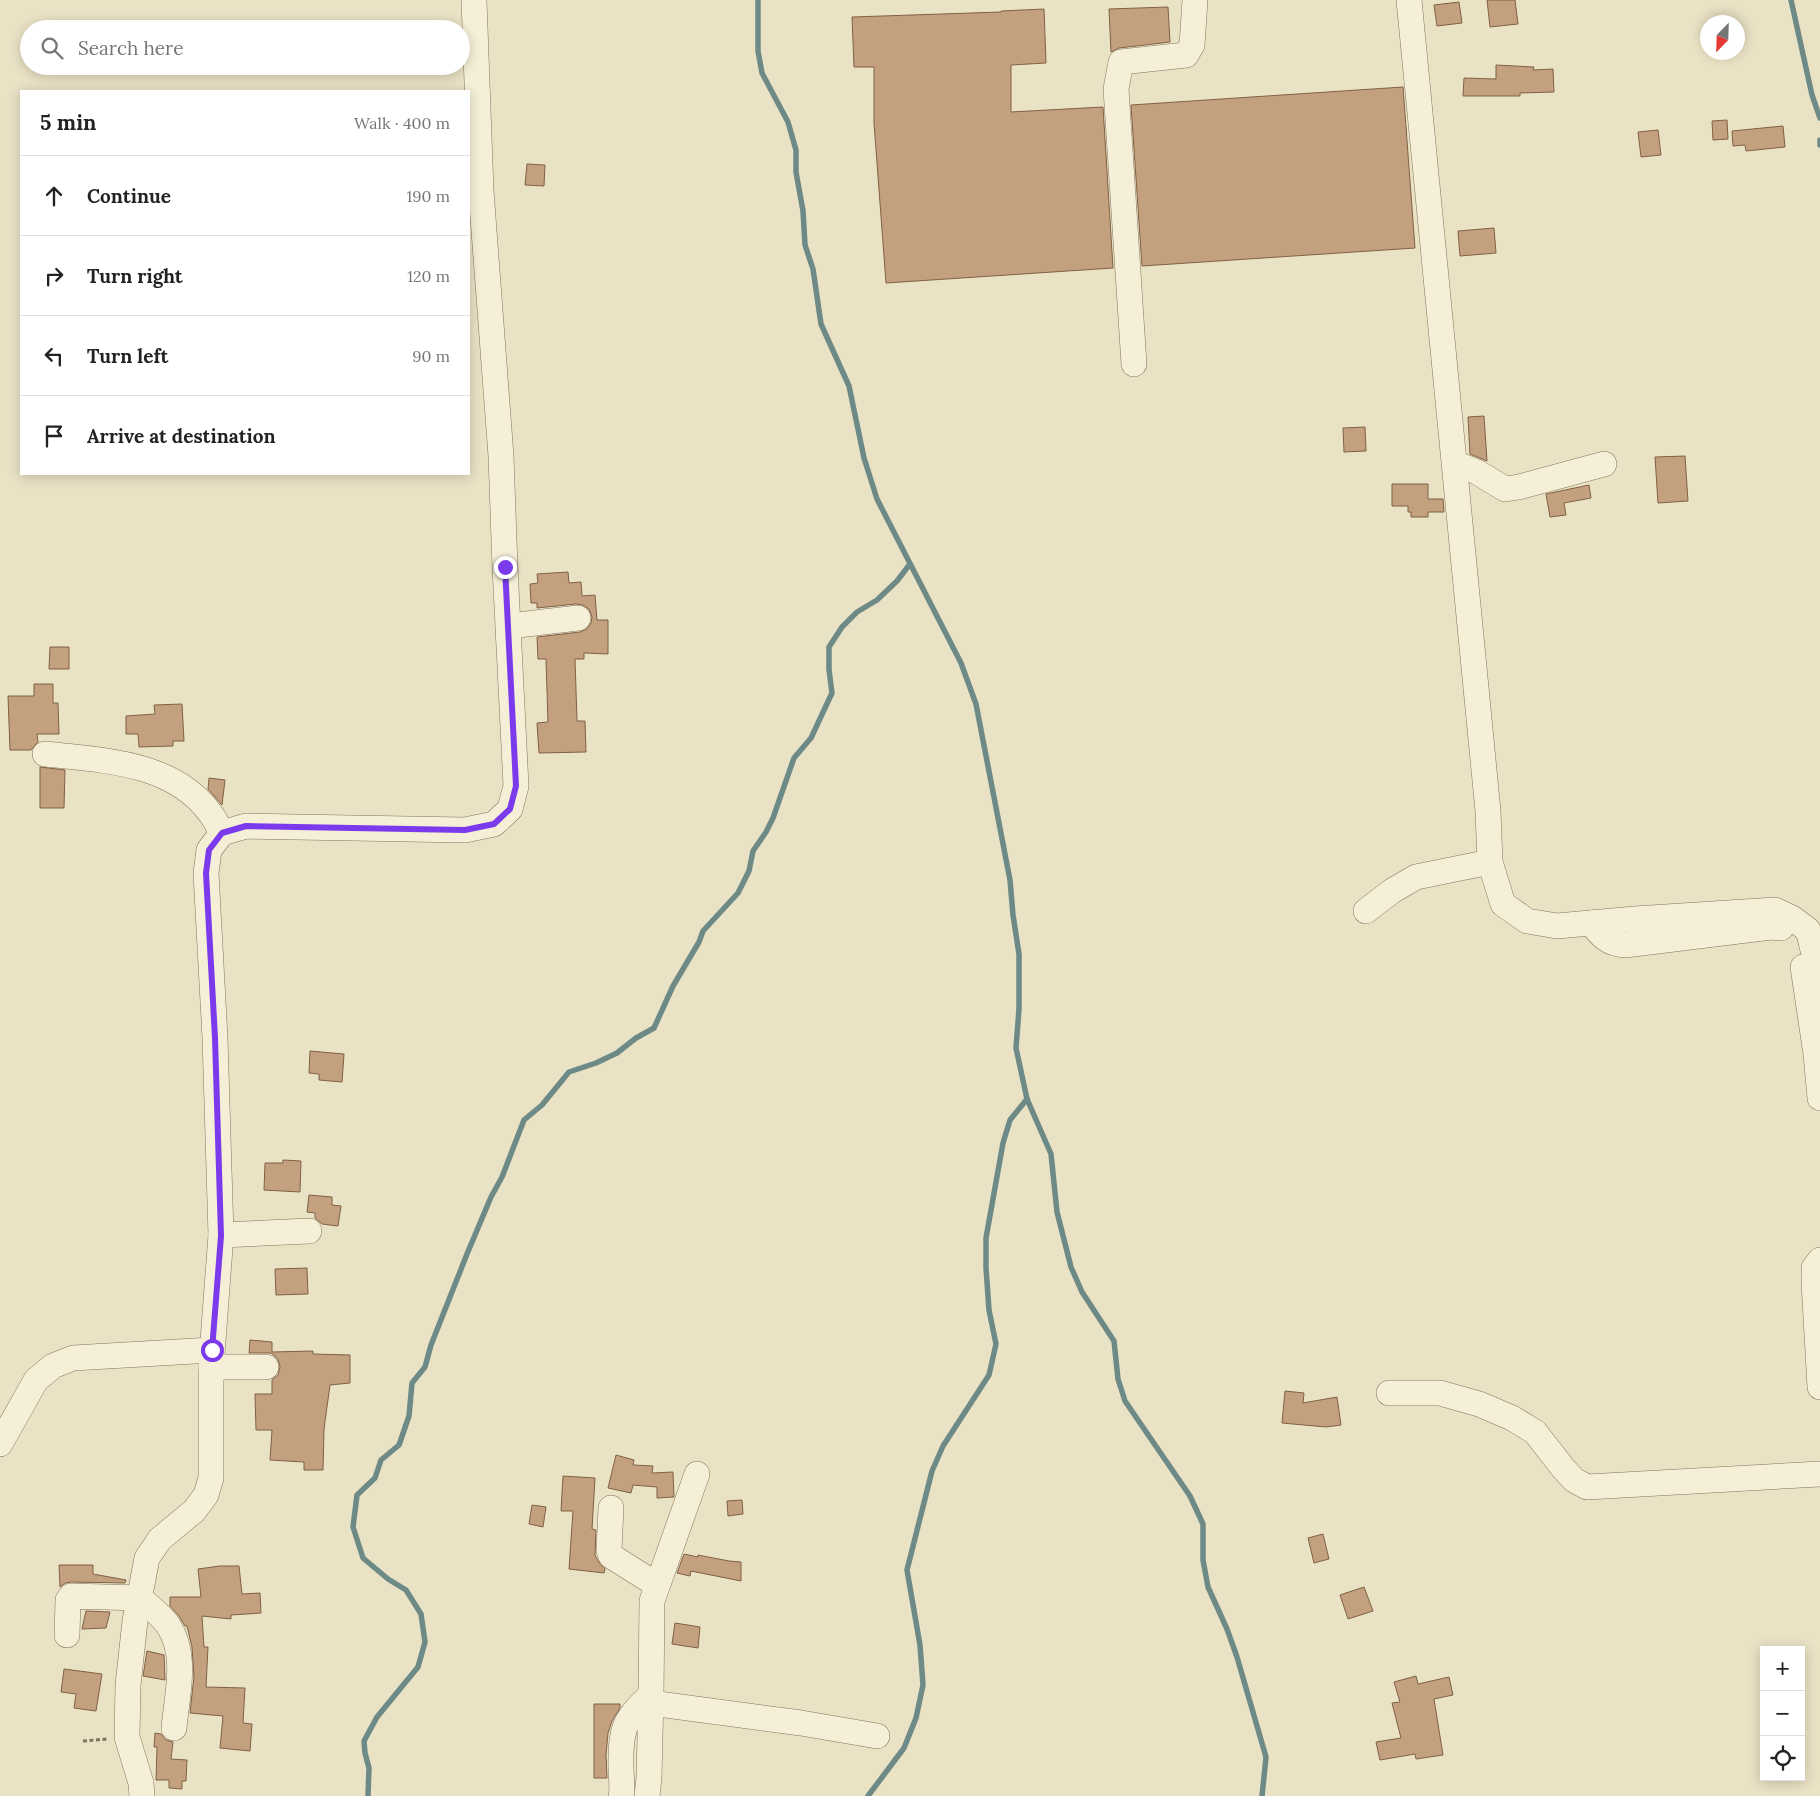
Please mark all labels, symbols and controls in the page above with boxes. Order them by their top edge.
north arrow [1700,15,1745,60]
search box [20,20,470,75]
icon: search [38,34,66,62]
text: Search here [78,36,184,60]
text: 5 min [40,109,96,136]
text: Walk · 400 m [354,113,450,133]
icon: ahead [40,182,68,210]
text: Continue [87,184,171,208]
text: 190 m [406,186,450,206]
icon: right [40,262,68,290]
text: Turn right [87,264,183,288]
text: 120 m [407,266,450,286]
icon: left [40,342,68,370]
text: Turn left [87,344,168,368]
text: 90 m [412,346,450,366]
icon: arrive [40,422,68,450]
text: Arrive at destination [87,424,276,448]
route end [494,556,517,579]
route start [201,1339,224,1362]
map controls [1760,1646,1805,1781]
button: + [1760,1646,1805,1691]
button: − [1760,1691,1805,1736]
button: locate [1760,1736,1805,1781]

